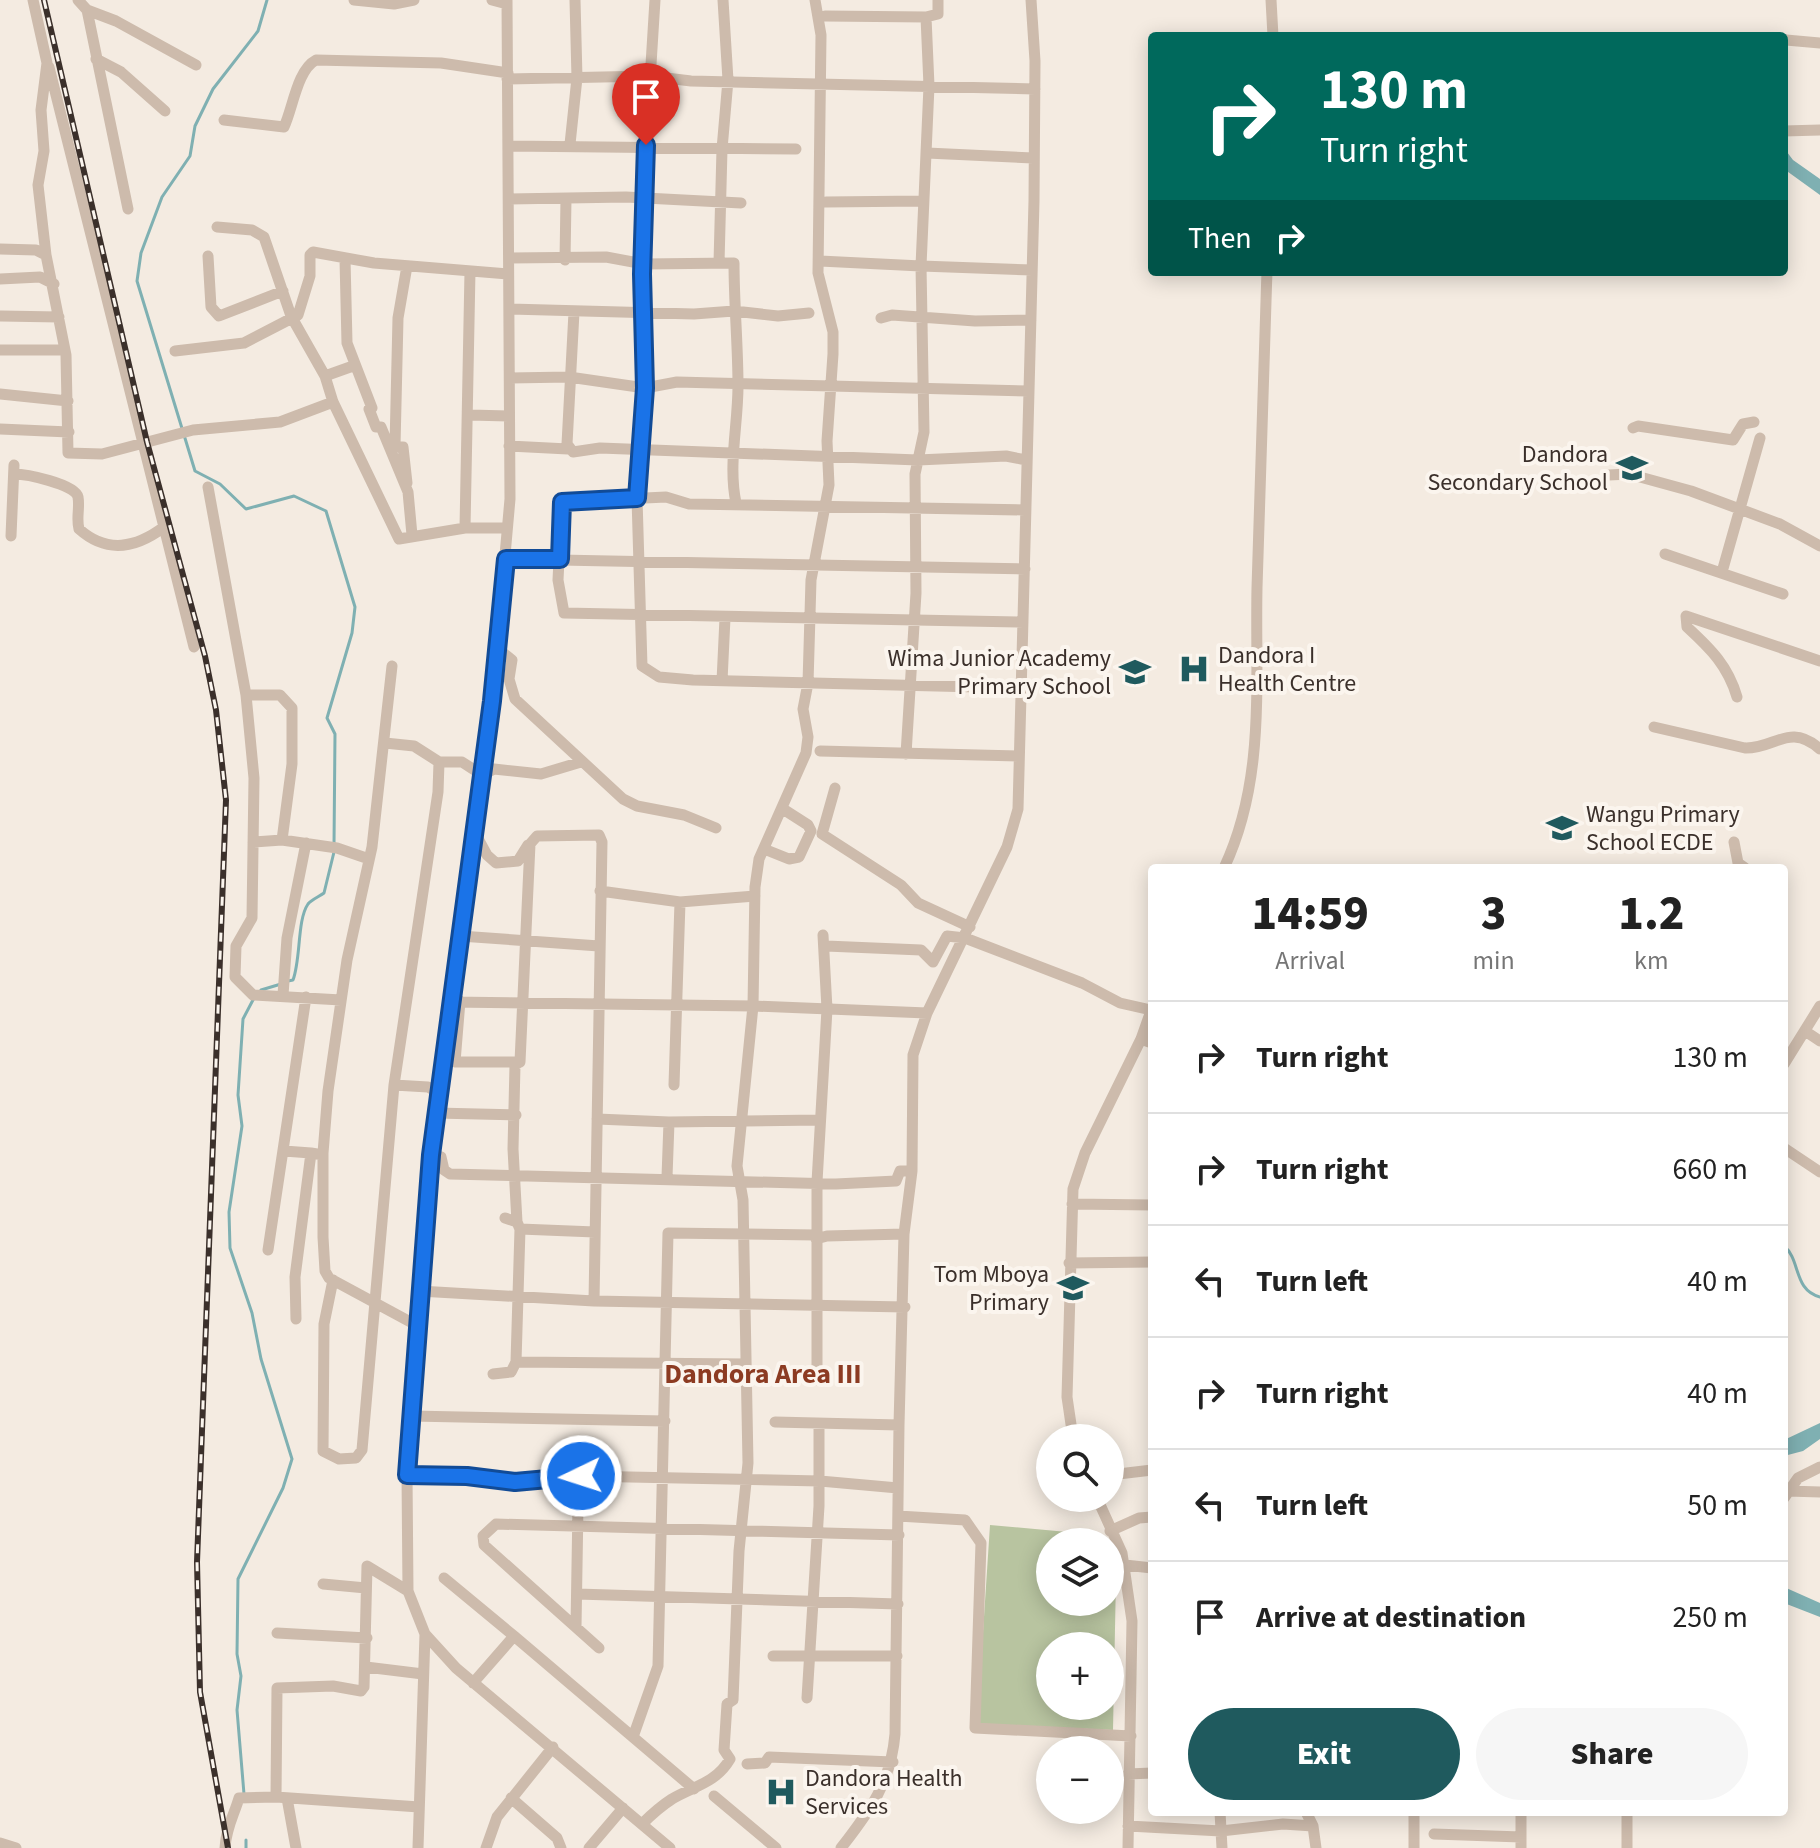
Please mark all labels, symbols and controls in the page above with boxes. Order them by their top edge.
text: 130 m [1320,51,1468,130]
pin [612,63,680,145]
icon: right [1188,64,1292,168]
icon: arrive [624,75,668,119]
text: Turn right [1320,125,1468,176]
icon: right [1268,216,1312,260]
text: Then [1188,217,1252,260]
place label: Dandora Secondary School [1427,437,1608,500]
school or university icon: Dandora Secondary School [1615,451,1649,485]
place label: Dandora I Health Centre [1218,638,1356,701]
place label: Wima Junior Academy Primary School [888,641,1111,704]
hospital icon: Dandora I Health Centre [1177,652,1211,686]
school or university icon: Wima Junior Academy Primary School [1118,655,1152,689]
place label: Wangu Primary School ECDE [1586,797,1740,860]
school or university icon: Wangu Primary School ECDE [1545,811,1579,845]
text: 14:59 [1252,880,1369,948]
text: 3 [1481,880,1506,948]
text: 1.2 [1618,880,1684,948]
text: Arrival [1275,942,1345,979]
text: min [1473,942,1515,979]
text: km [1634,942,1669,979]
icon: right [1188,1035,1232,1079]
text: Turn right [1256,1036,1388,1079]
text: 130 m [1672,1036,1748,1079]
icon: right [1188,1147,1232,1191]
text: Turn right [1256,1148,1388,1191]
text: 660 m [1672,1148,1748,1191]
place label: Tom Mboya Primary [934,1257,1049,1320]
icon: left [1188,1259,1232,1303]
text: Turn left [1256,1260,1368,1303]
text: 40 m [1687,1260,1748,1303]
school or university icon: Tom Mboya Primary [1056,1271,1090,1305]
district label: Dandora Area III [664,1354,862,1394]
icon: right [1188,1371,1232,1415]
text: Turn right [1256,1372,1388,1415]
text: 40 m [1687,1372,1748,1415]
map controls [1036,1424,1124,1824]
button: search [1036,1424,1124,1512]
position arrow [539,1434,623,1518]
icon: left [1188,1483,1232,1527]
text: Turn left [1256,1484,1368,1527]
text: 50 m [1687,1484,1748,1527]
button: layers [1036,1528,1124,1616]
icon: arrive [1188,1595,1232,1639]
text: Arrive at destination [1256,1596,1526,1639]
text: 250 m [1672,1596,1748,1639]
button: + [1036,1632,1124,1720]
button: Exit [1188,1708,1460,1800]
button: Share [1476,1708,1748,1800]
button: − [1036,1736,1124,1824]
place label: Dandora Health Services [805,1761,963,1824]
hospital icon: Dandora Health Services [764,1775,798,1809]

